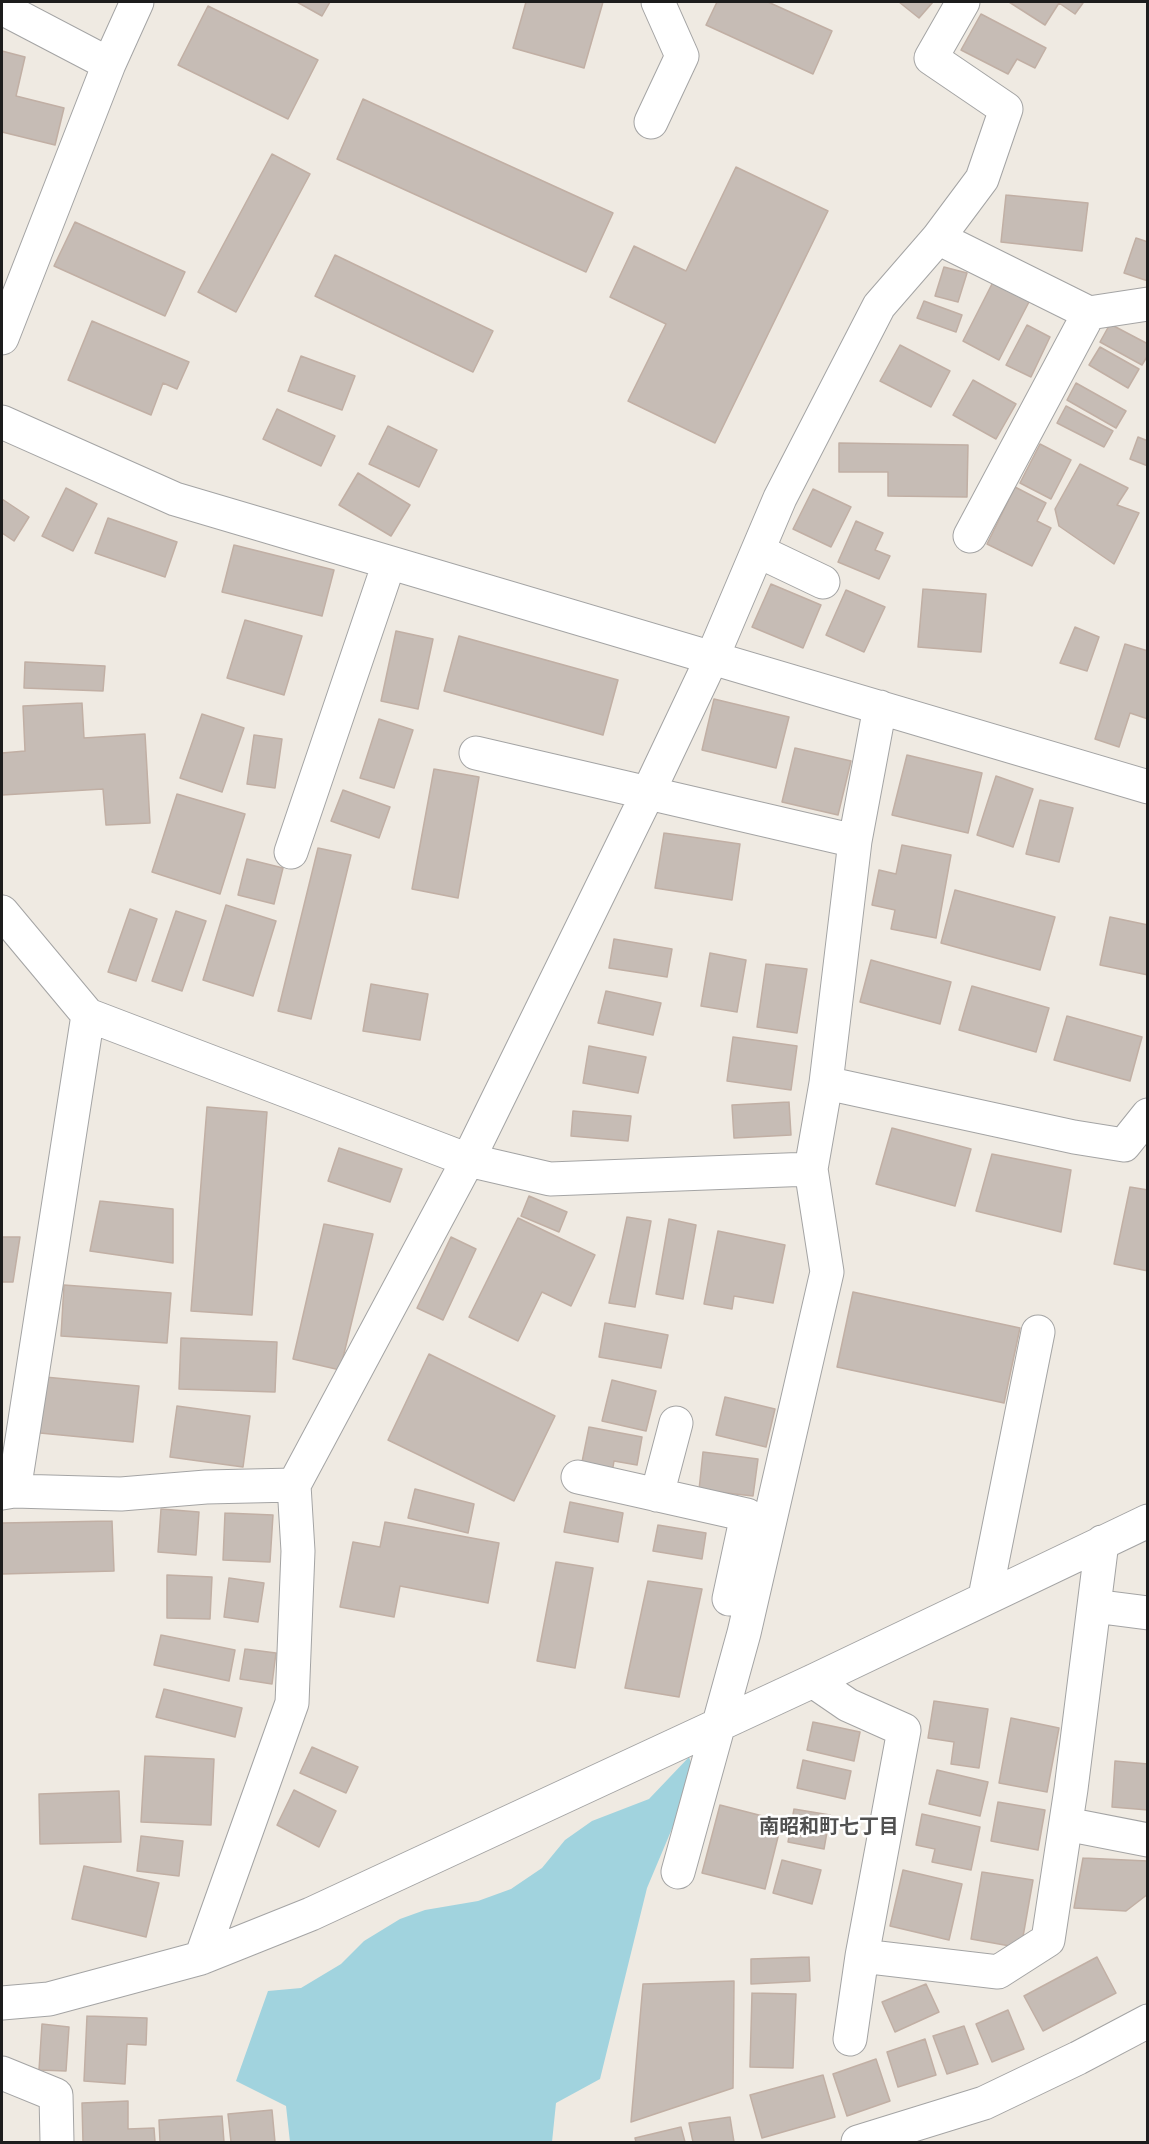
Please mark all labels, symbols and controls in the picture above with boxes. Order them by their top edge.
district label: 南昭和町七丁目 [759,1815,899,1839]

